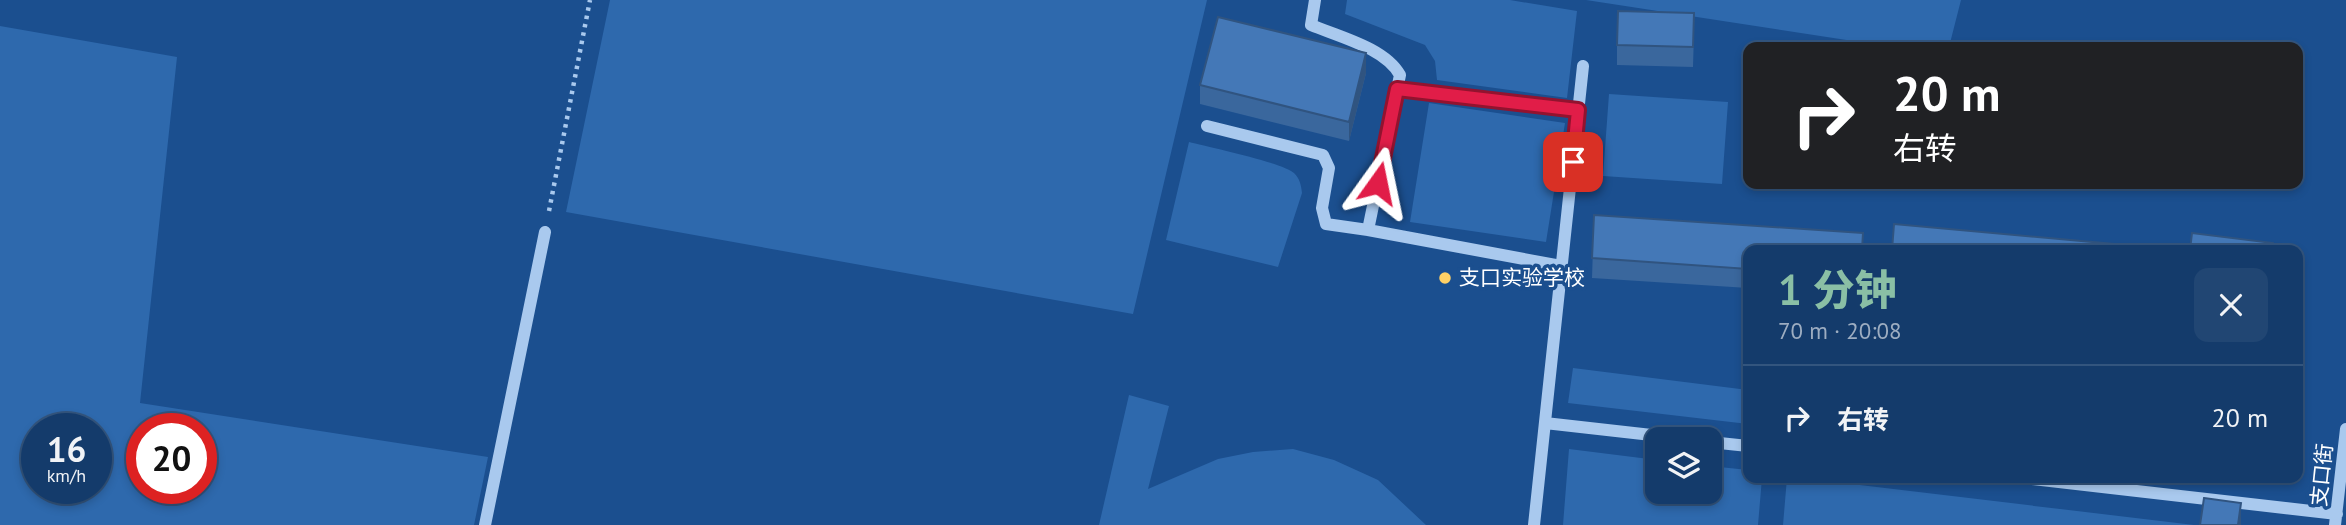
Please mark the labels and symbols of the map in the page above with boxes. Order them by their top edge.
pin [1543,132,1603,192]
position arrow [1341,146,1415,220]
place label: 支口实验学校 [1459,264,1585,291]
marker: 支口实验学校 [1437,270,1453,286]
speed limit sign: 20 [126,413,217,504]
street label: 支口街 [2305,442,2338,508]

